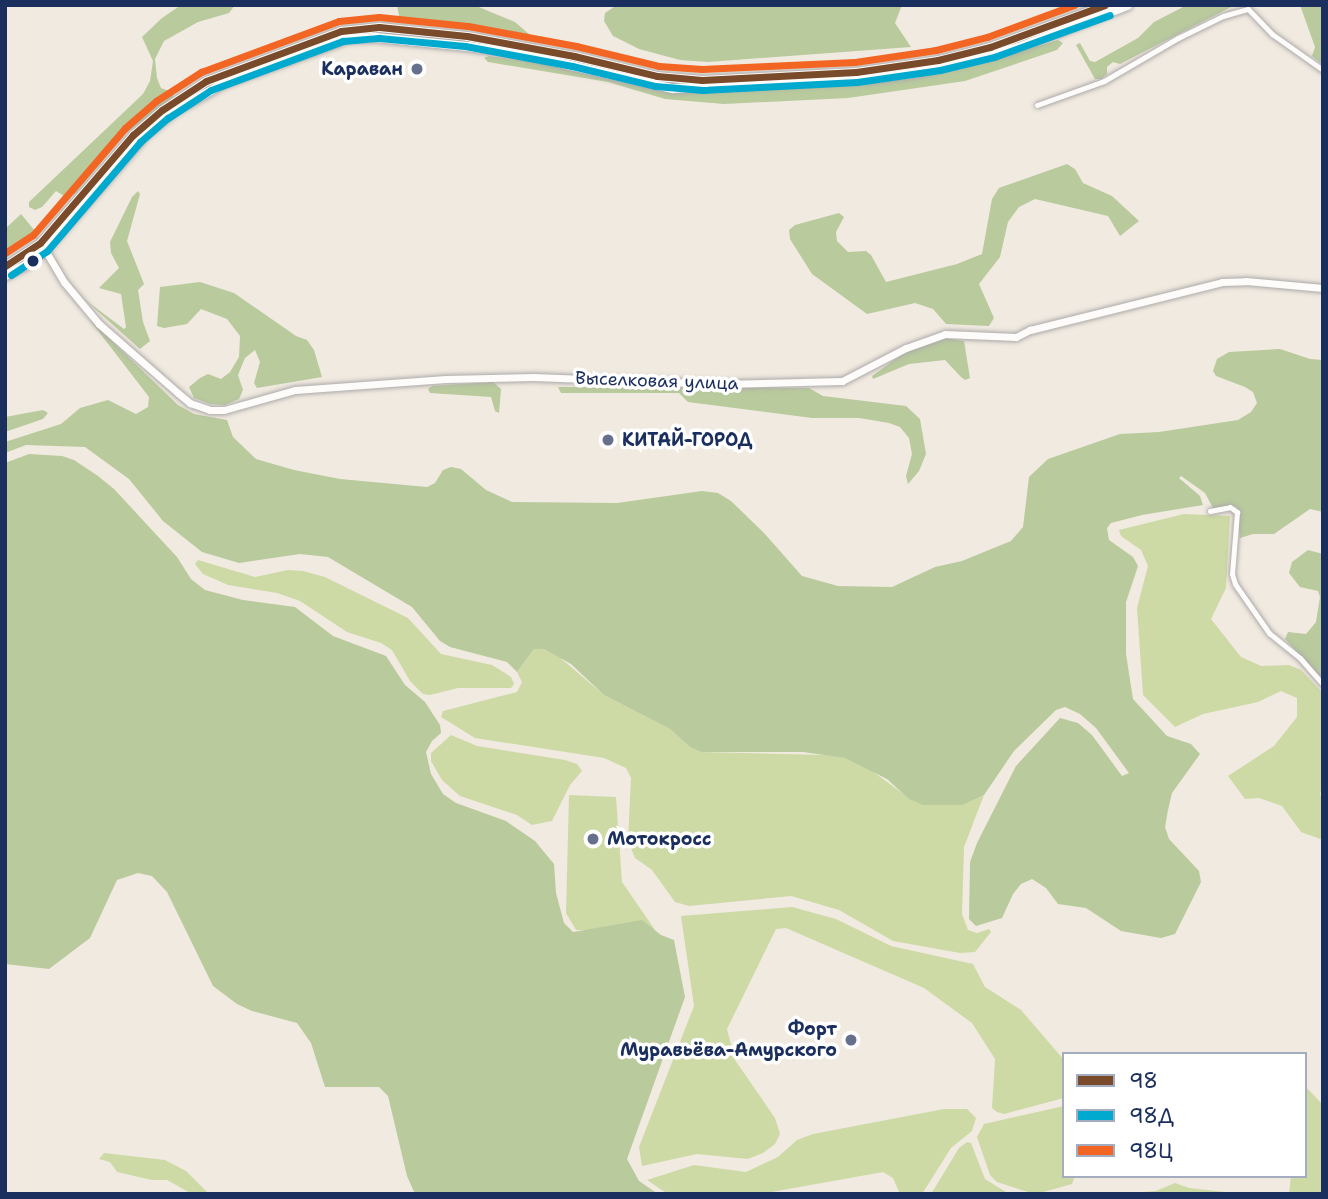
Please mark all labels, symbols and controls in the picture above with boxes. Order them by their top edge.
place label: Караван [321,58,403,80]
marker: Караван [409,61,425,77]
unlabelled marker [26,254,40,268]
street label: Выселковая улица [575,367,739,395]
place label: КИТАЙ-ГОРОД [622,429,752,451]
marker: КИТАЙ-ГОРОД [600,432,616,448]
place label: Мотокросс [607,828,712,850]
marker: Мотокросс [585,831,601,847]
place label: Форт Муравьёва-Амурского [620,1019,837,1062]
marker: Форт Муравьёва-Амурского [843,1032,859,1048]
legend [1062,1052,1307,1178]
text: 98 [1129,1067,1158,1095]
text: 98Д [1129,1102,1174,1130]
text: 98Ц [1129,1137,1173,1165]

